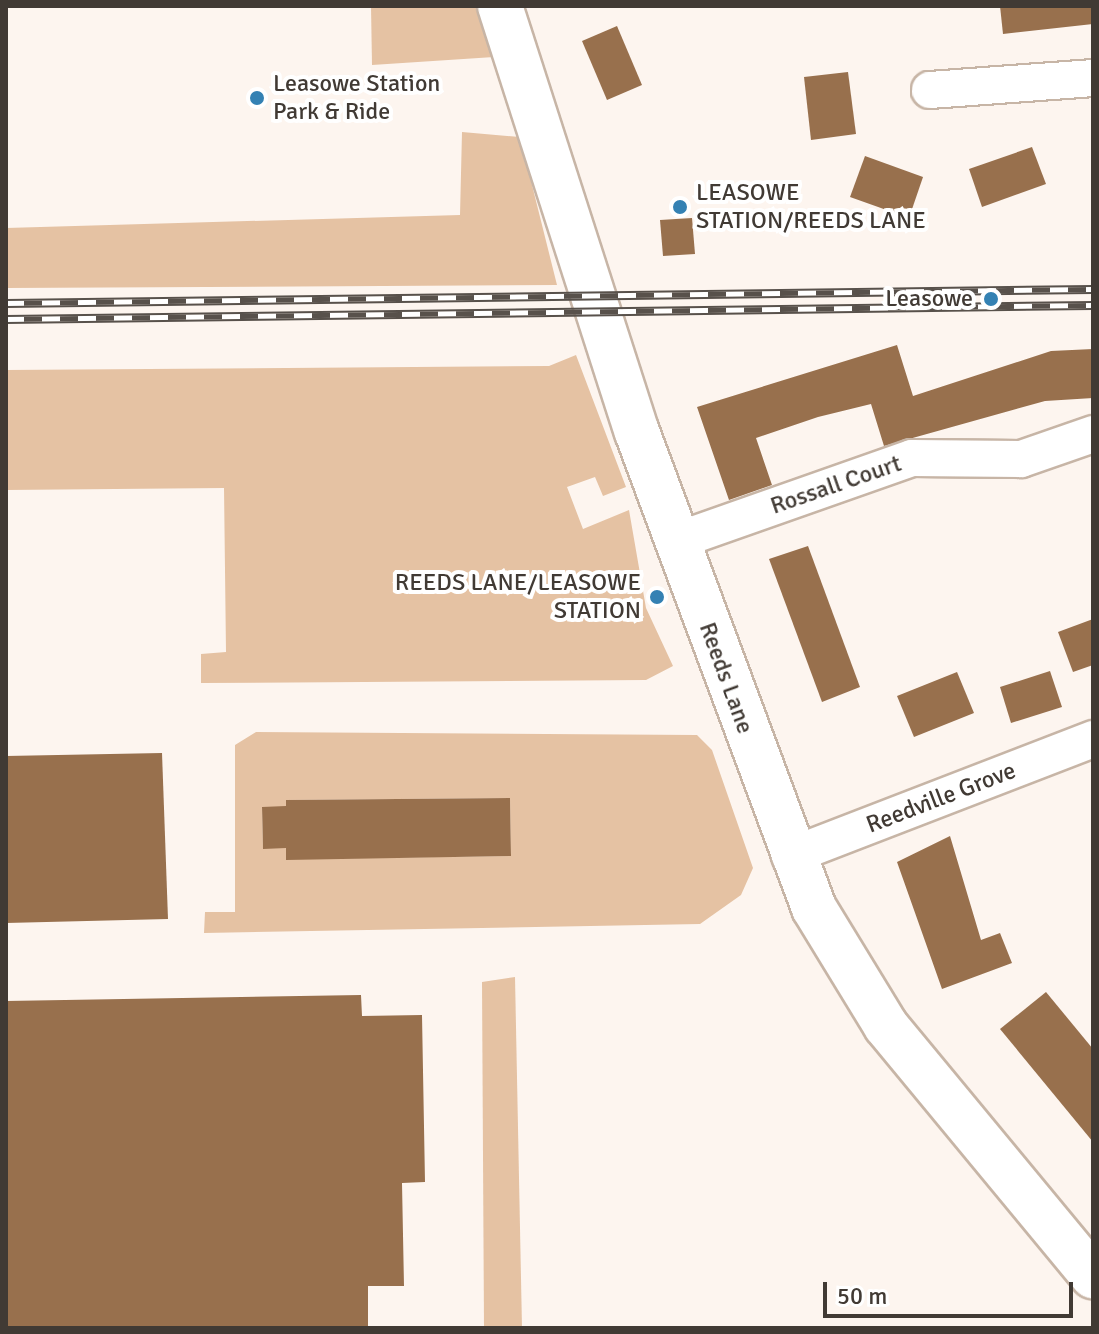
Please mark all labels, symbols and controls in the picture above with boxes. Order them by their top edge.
place label: Leasowe Station Park & Ride [273,70,440,126]
marker: Leasowe Station Park & Ride [248,89,266,107]
place label: LEASOWE STATION/REEDS LANE [696,179,926,235]
marker: LEASOWE STATION/REEDS LANE [671,198,689,216]
place label: Leasowe [885,285,973,313]
marker: Leasowe [980,288,1002,310]
street label: Rossall Court [767,449,905,521]
place label: REEDS LANE/LEASOWE STATION [395,569,641,625]
marker: REEDS LANE/LEASOWE STATION [648,588,666,606]
street label: Reeds Lane [693,618,759,738]
street label: Reedville Grove [862,756,1020,840]
scale bar [827,1266,1077,1316]
text: 50 m [837,1281,887,1311]

